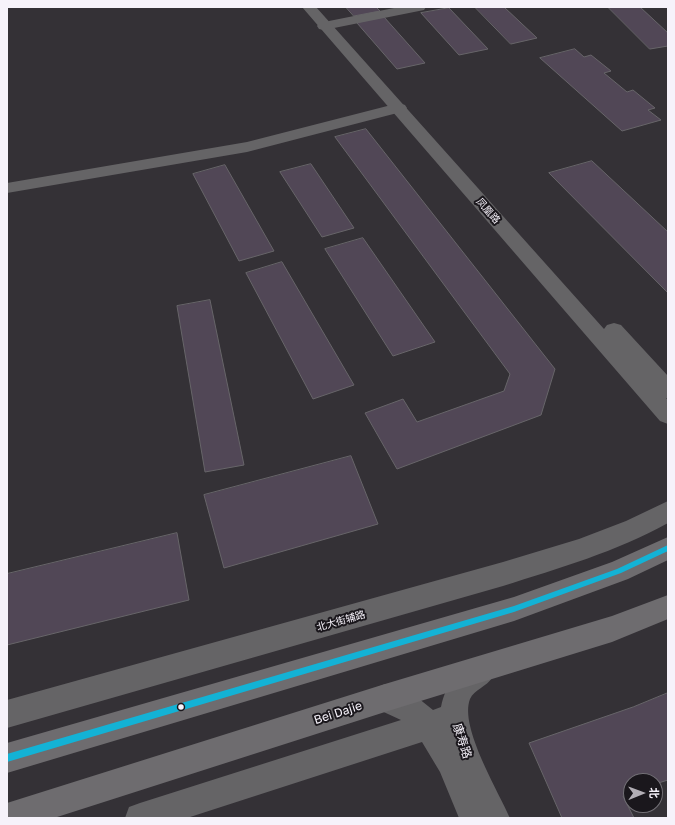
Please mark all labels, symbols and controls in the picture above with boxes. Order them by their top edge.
street label: 凤凰路 [474,196,502,226]
street label: 北大街辅路 [315,608,367,634]
street label: Bei Dajie [312,698,364,728]
unlabelled marker [176,702,186,712]
street label: 康寿路 [450,722,474,760]
north arrow [623,773,663,813]
text: 北 [648,787,661,798]

